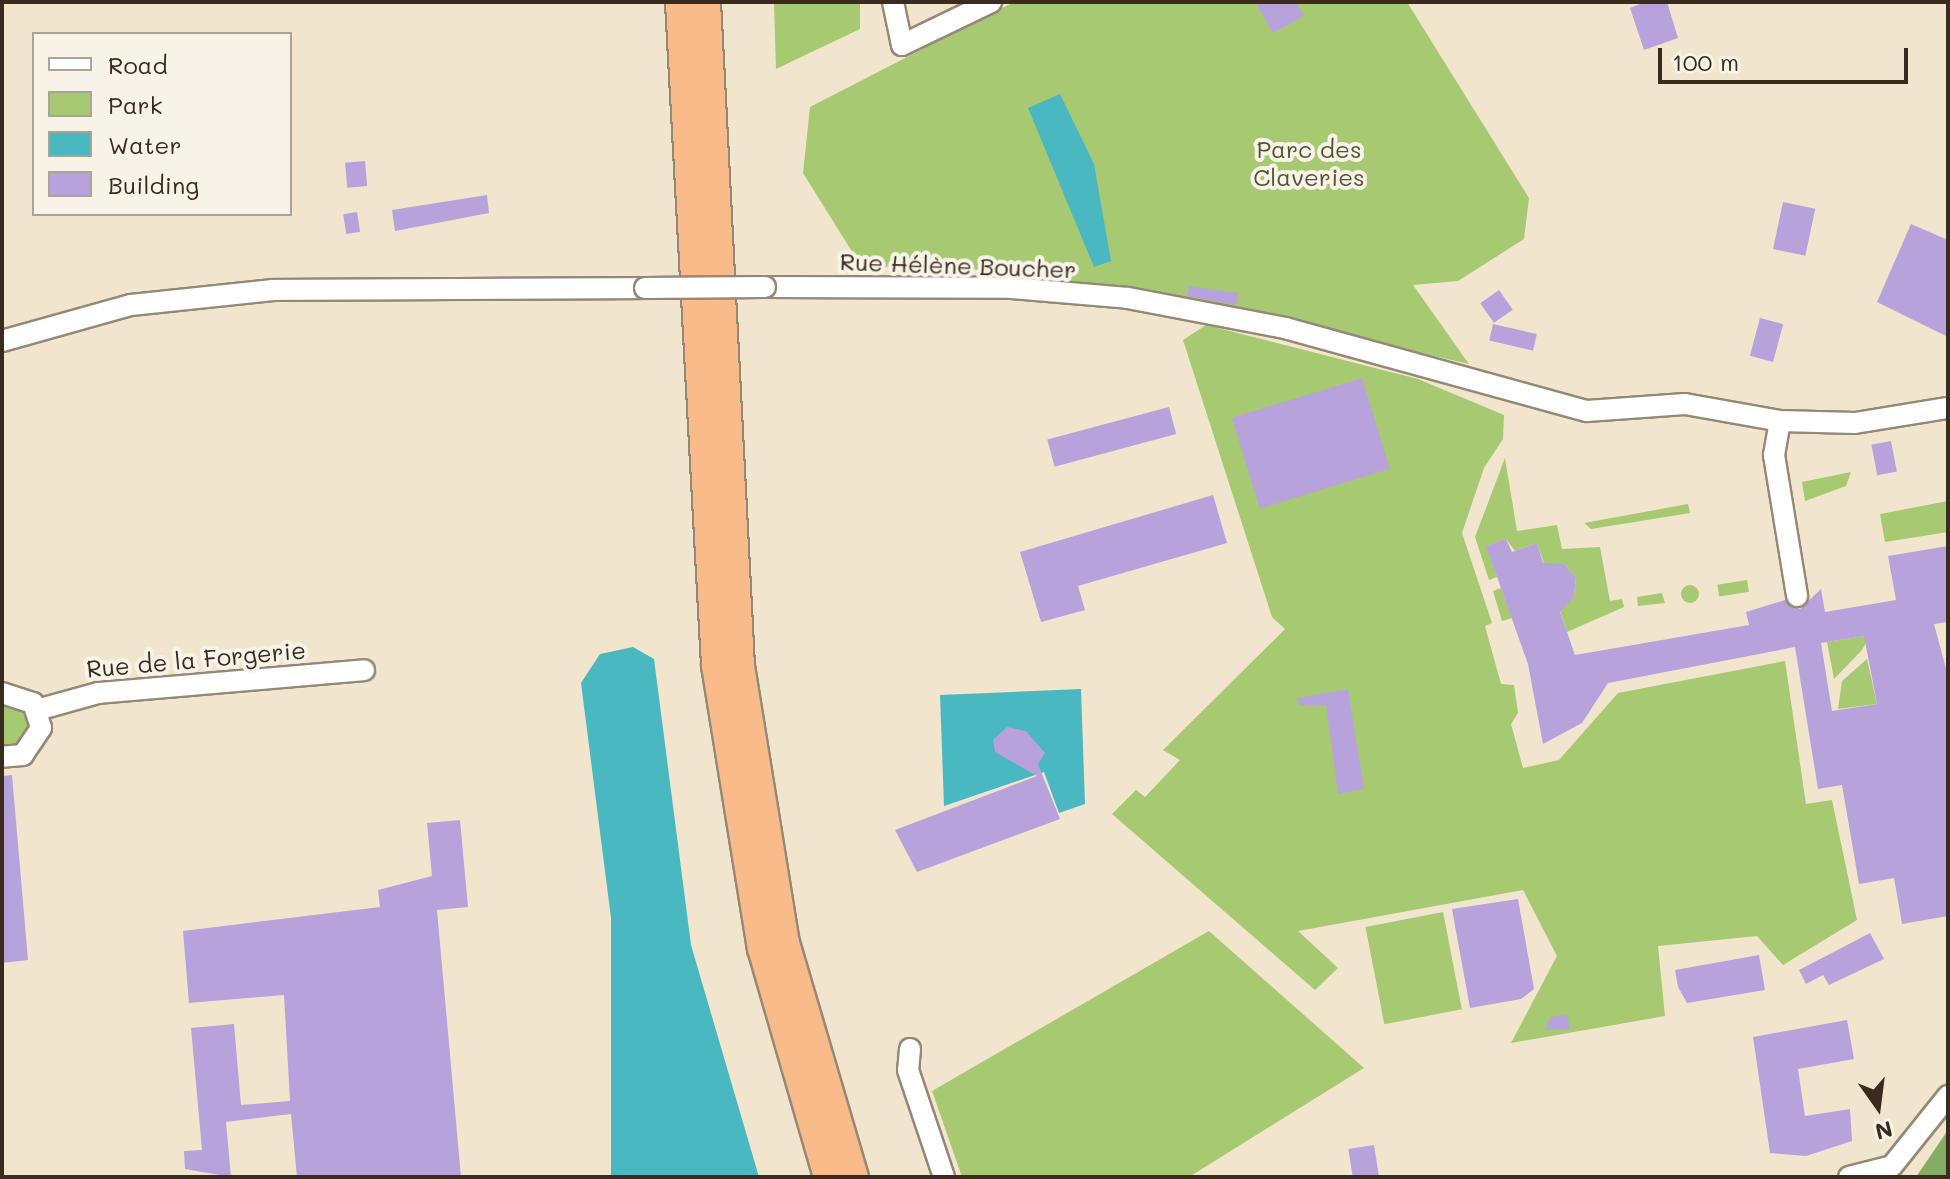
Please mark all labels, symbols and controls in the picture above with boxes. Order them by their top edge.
legend [32,32,292,216]
scale bar [1662,32,1912,82]
text: 100 m [1672,46,1739,77]
text: Road [108,49,168,80]
text: Park [108,89,162,120]
text: Water [108,129,182,160]
park label: Parc des Claveries [1253,135,1365,191]
text: Building [108,169,199,200]
street label: Rue Hélène Boucher [839,246,1077,284]
street label: Rue de la Forgerie [85,635,307,683]
north arrow [1838,1067,1918,1147]
text: N [1872,1115,1896,1147]

